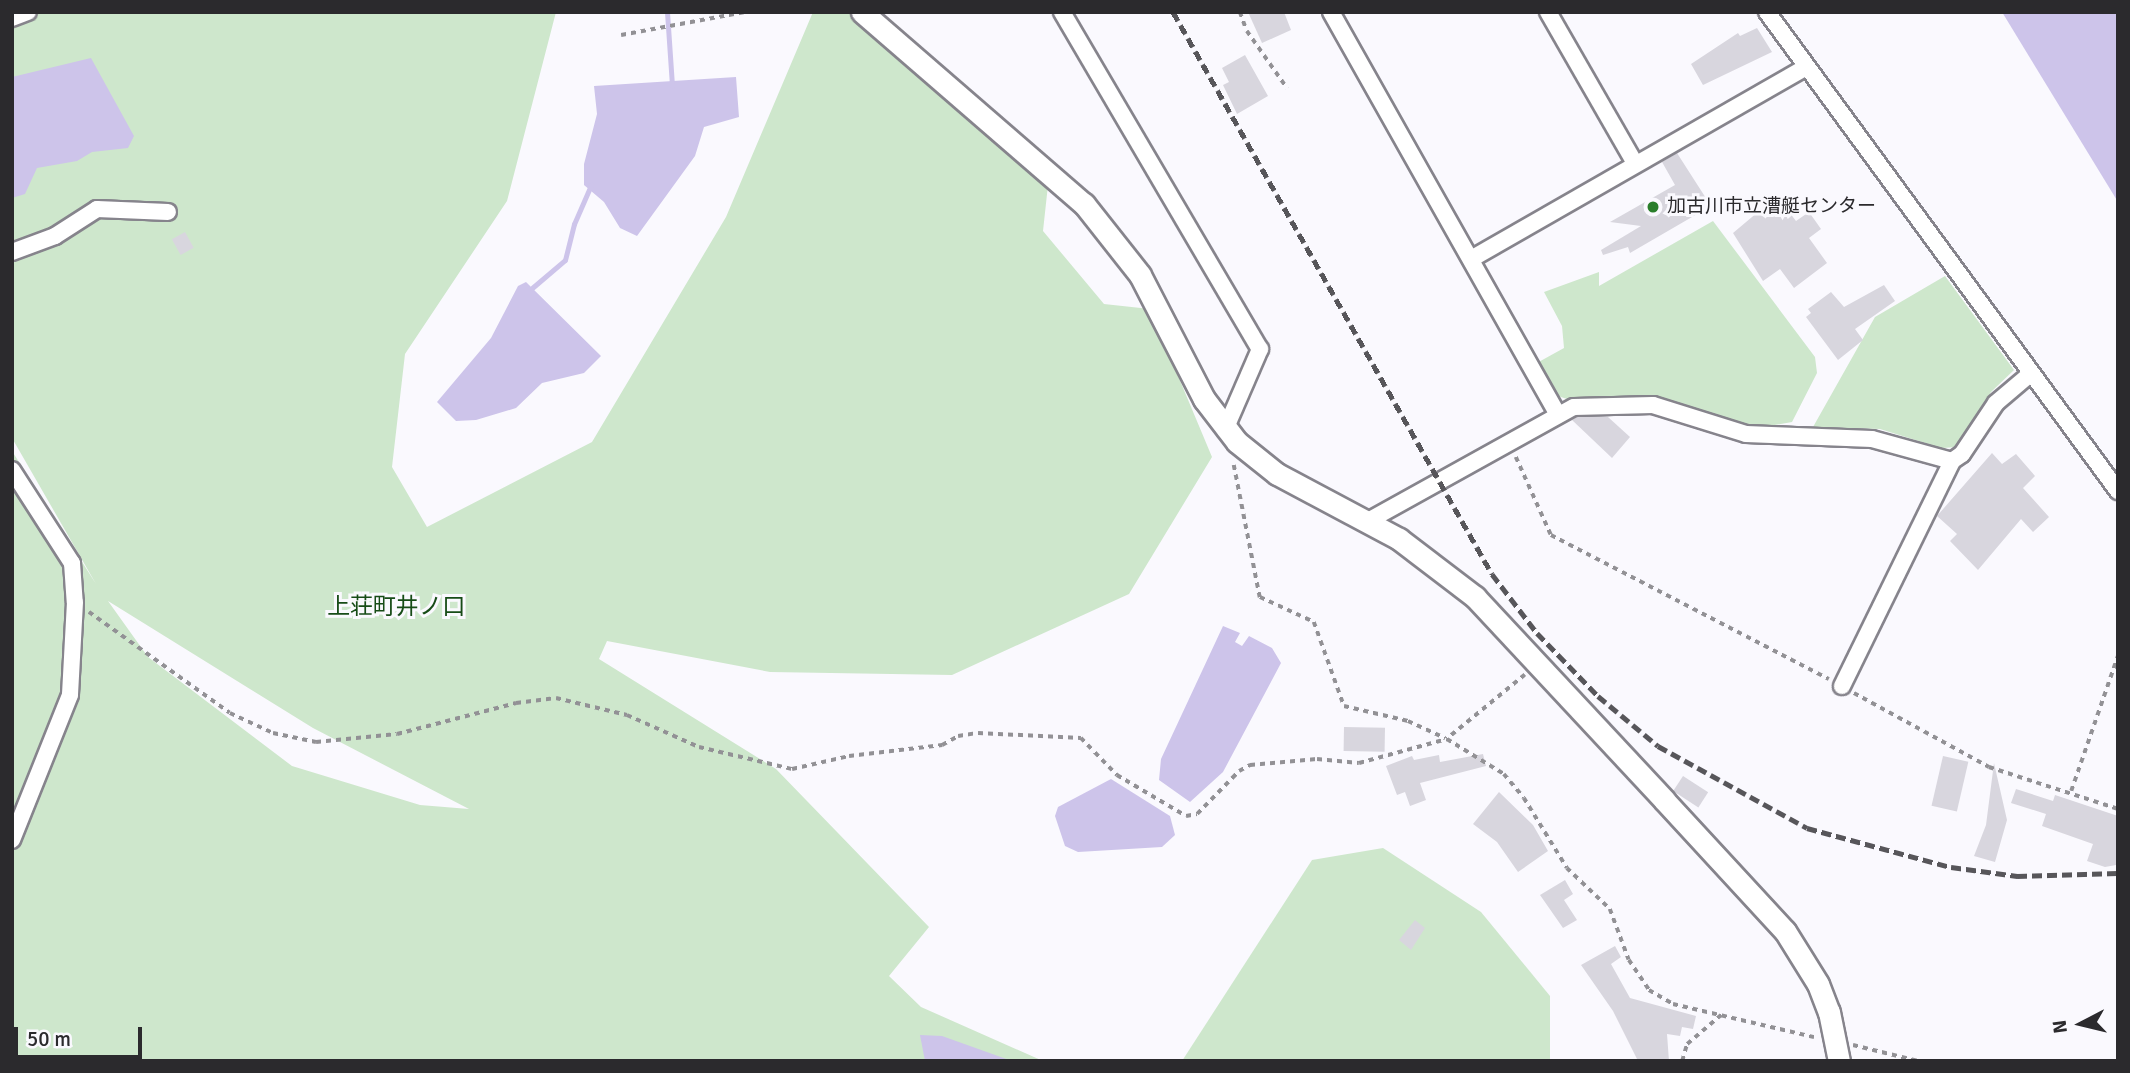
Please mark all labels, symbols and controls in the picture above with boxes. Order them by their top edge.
place label: 加古川市立漕艇センター [1667,196,1876,218]
marker: 加古川市立漕艇センター [1645,199,1661,215]
district label: 上荘町井ノ口 [327,593,465,621]
north arrow [2046,989,2116,1059]
scale bar [18,1014,145,1058]
text: N [2047,1019,2073,1035]
text: 50 m [27,1026,71,1052]

